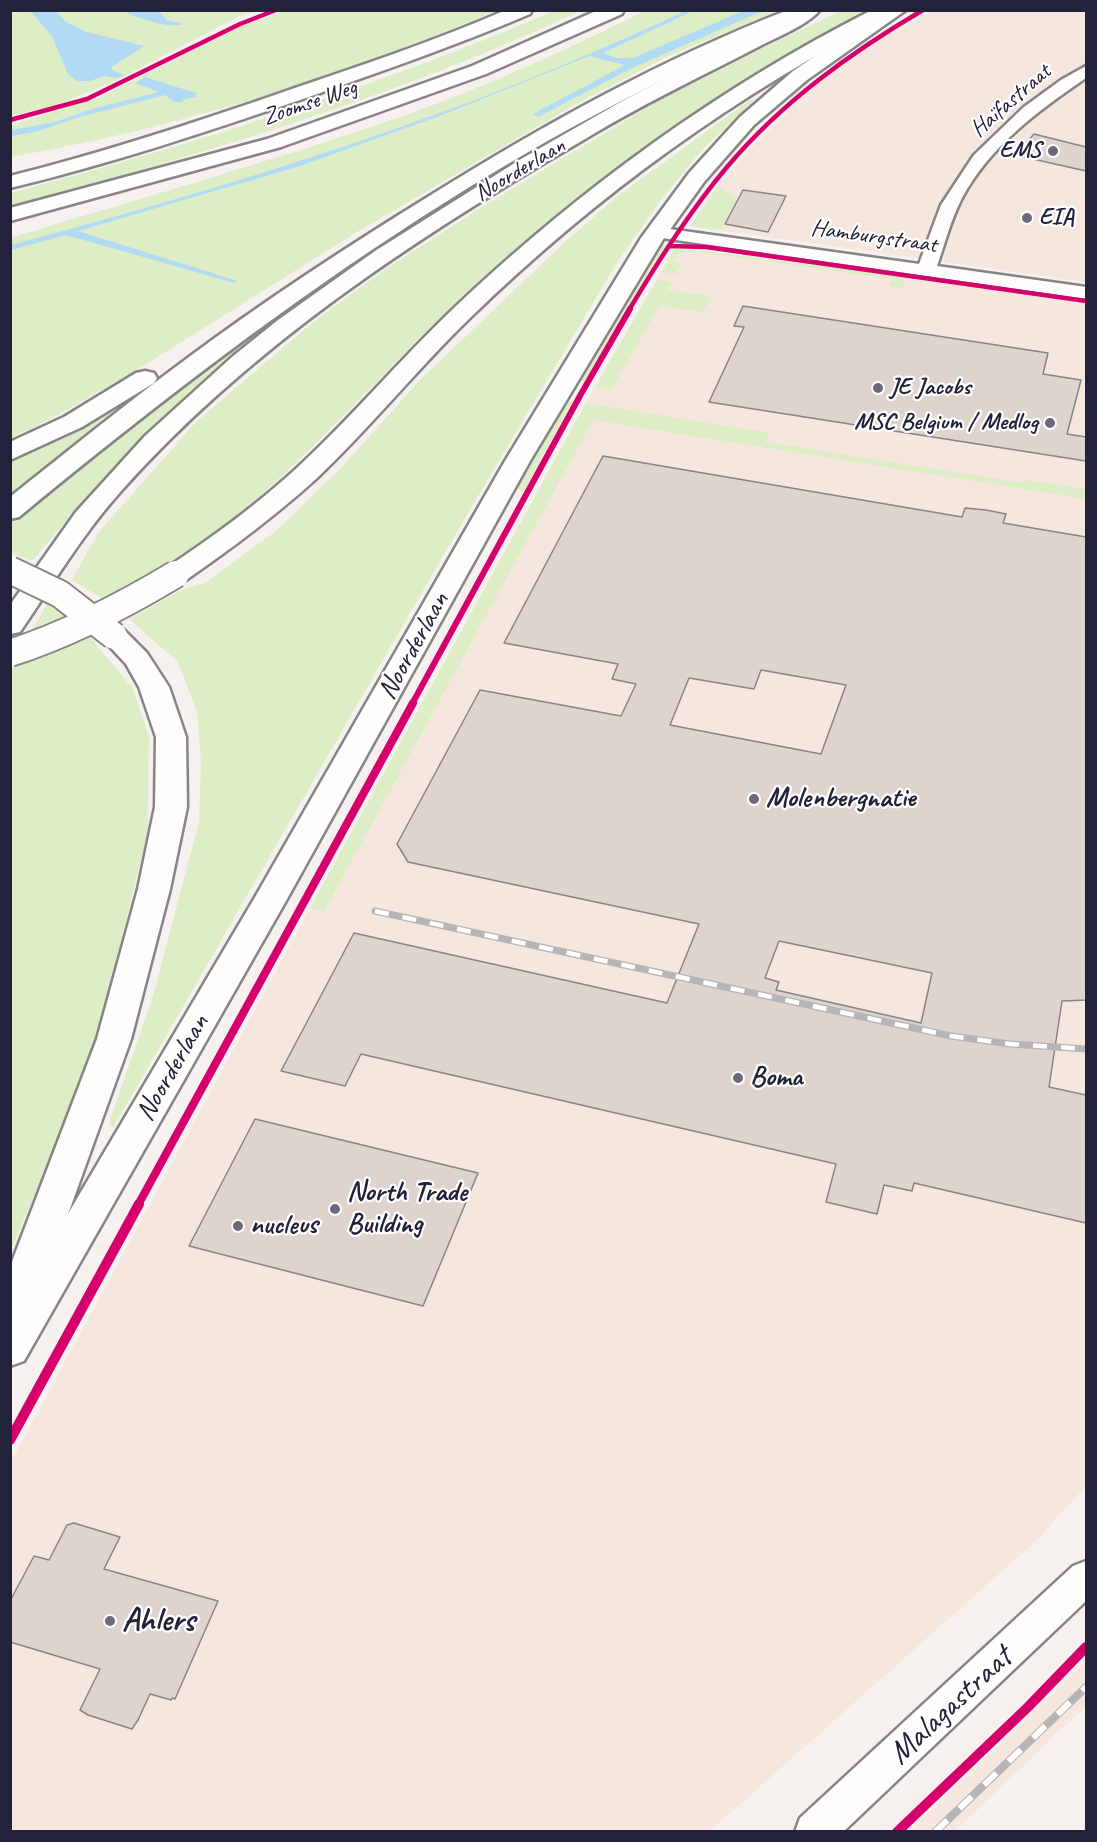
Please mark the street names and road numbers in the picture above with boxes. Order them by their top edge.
street label: Haïfastraat [965,58,1057,144]
street label: Zoomse Weg [259,73,361,133]
street label: Noorderlaan [469,132,571,208]
street label: Hamburgstraat [809,214,939,260]
street label: Noorderlaan [371,586,457,706]
street label: Noorderlaan [129,1009,217,1127]
street label: Malagastraat [881,1639,1021,1773]

